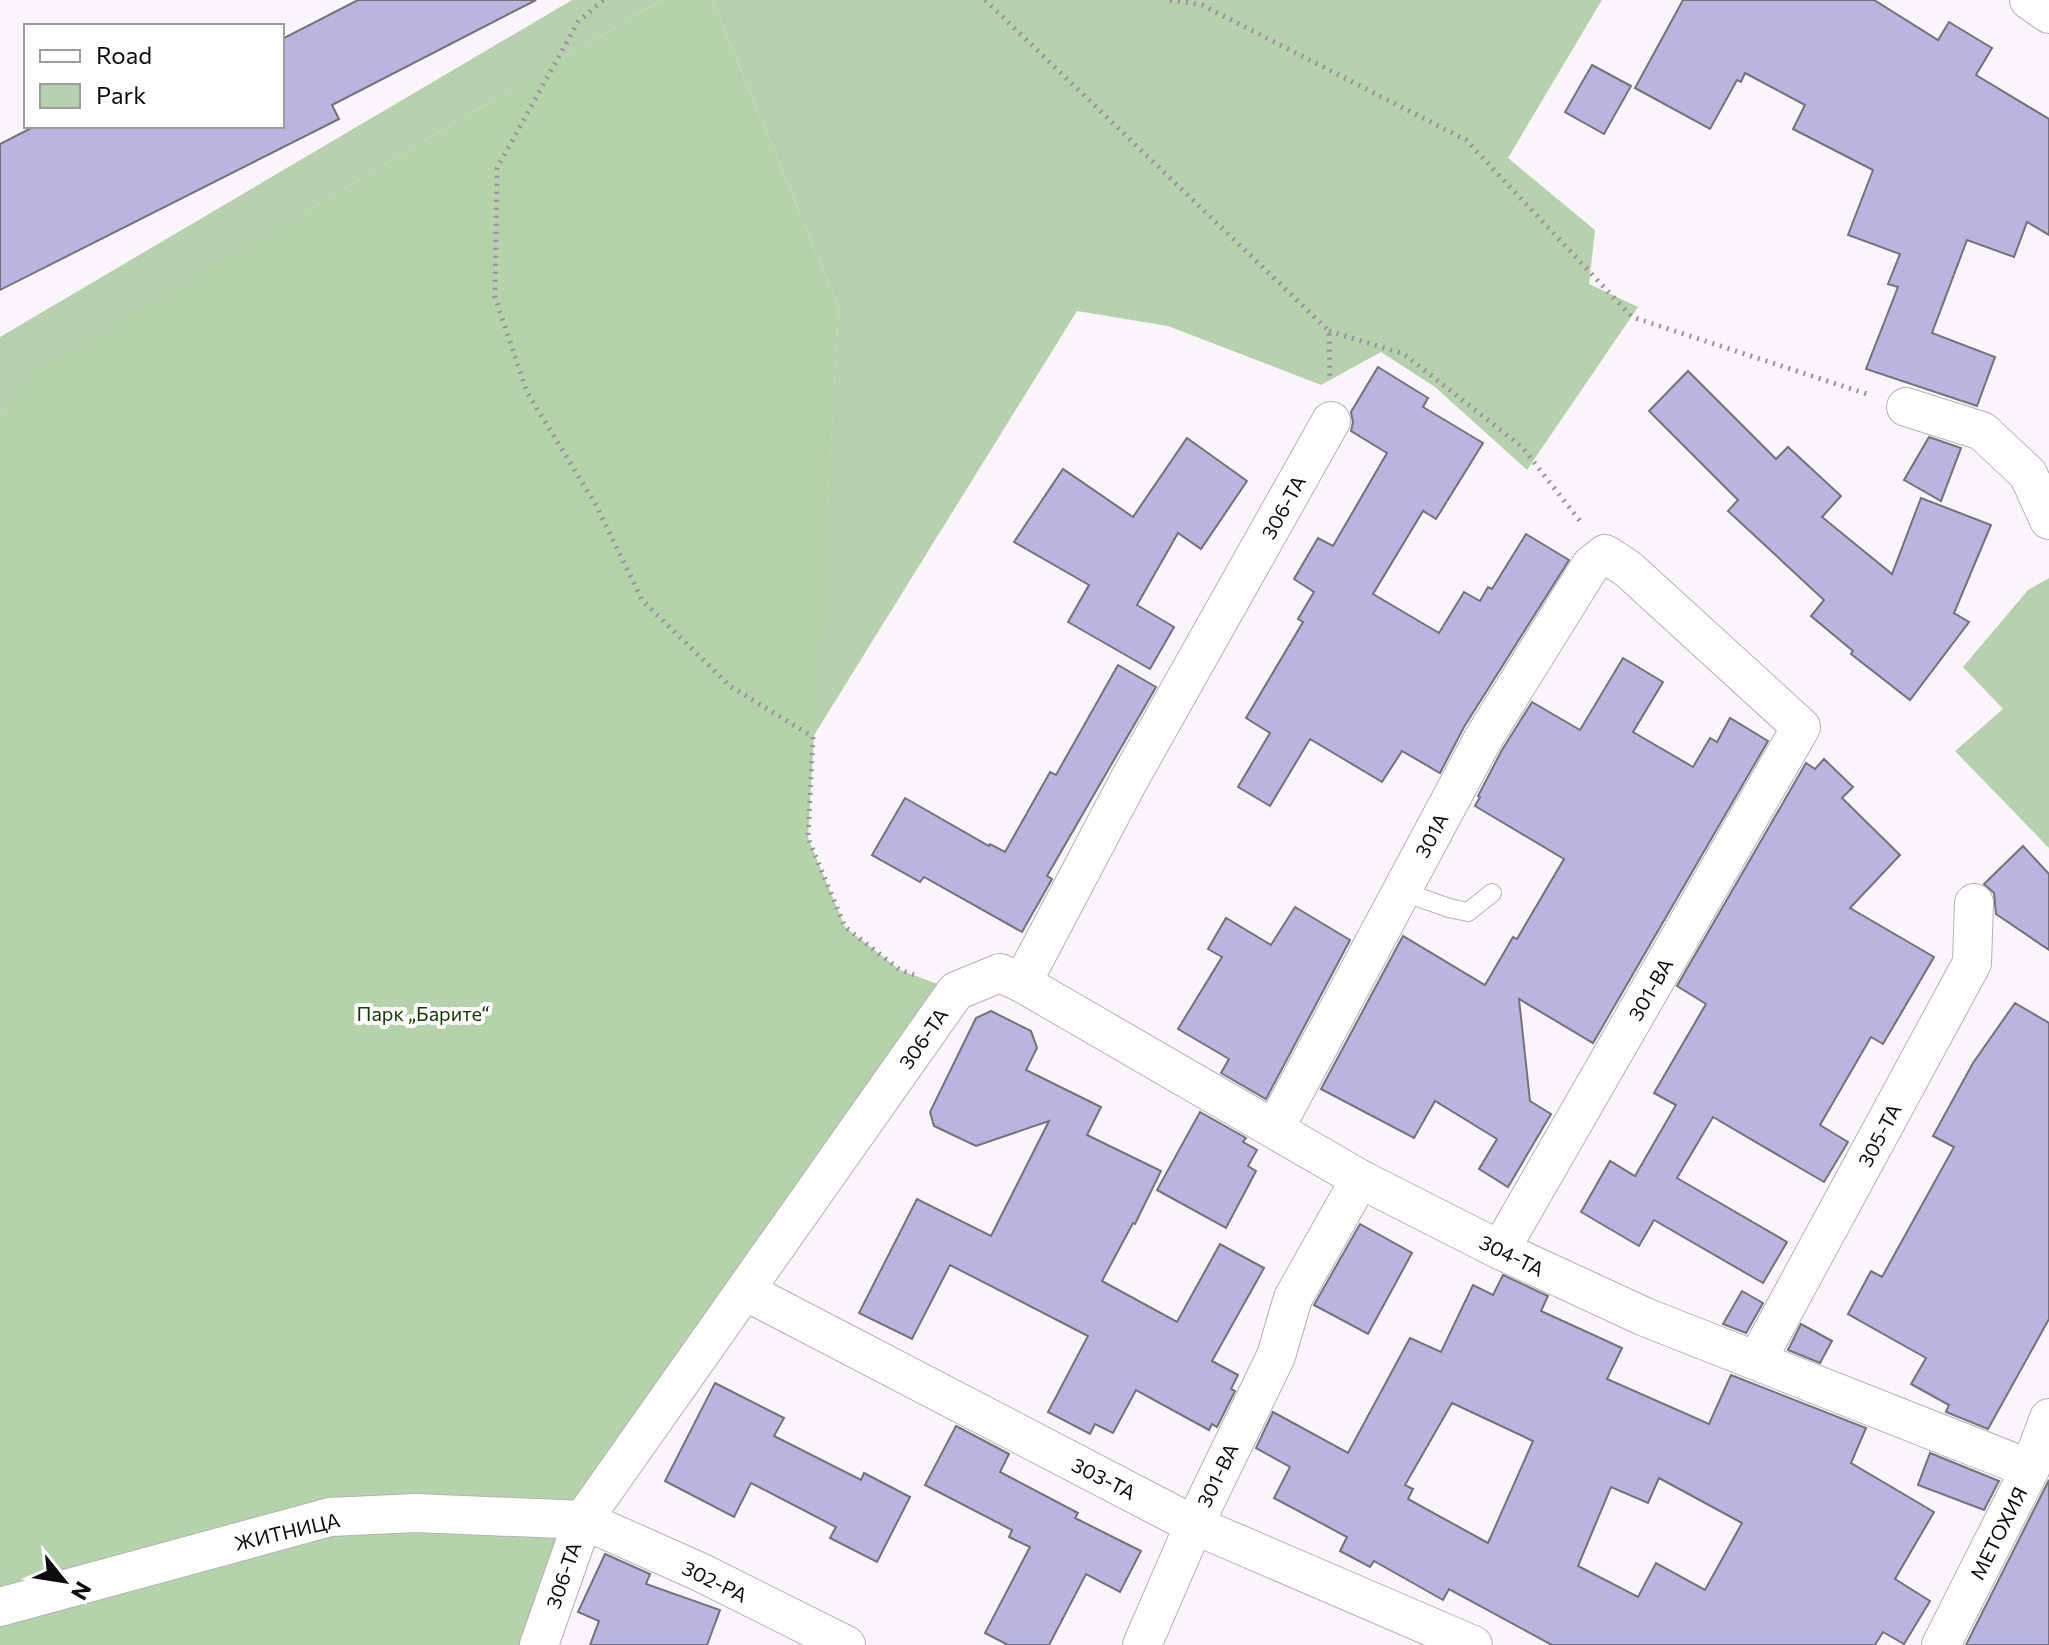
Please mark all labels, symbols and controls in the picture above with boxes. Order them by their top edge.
legend [24,24,284,128]
text: Road [96,40,152,69]
text: Park [96,80,146,109]
street label: 306-ТА [1256,471,1310,543]
street label: 301А [1409,809,1453,861]
street label: 301-ВА [1623,953,1678,1025]
park label: Парк „Барите“ [356,1001,490,1025]
street label: 306-ТА [893,1003,953,1073]
street label: 305-ТА [1852,1099,1906,1171]
street label: 304-ТА [1476,1229,1548,1281]
street label: 301-ВА [1191,1439,1243,1511]
street label: 303-ТА [1068,1452,1140,1504]
street label: МЕТОХИЯ [1964,1483,2032,1583]
street label: ЖИТНИЦА [232,1507,342,1555]
street label: 306-ТА [540,1538,586,1611]
north arrow [24,1541,104,1621]
street label: 302-РА [679,1555,752,1607]
text: N [66,1577,98,1605]

